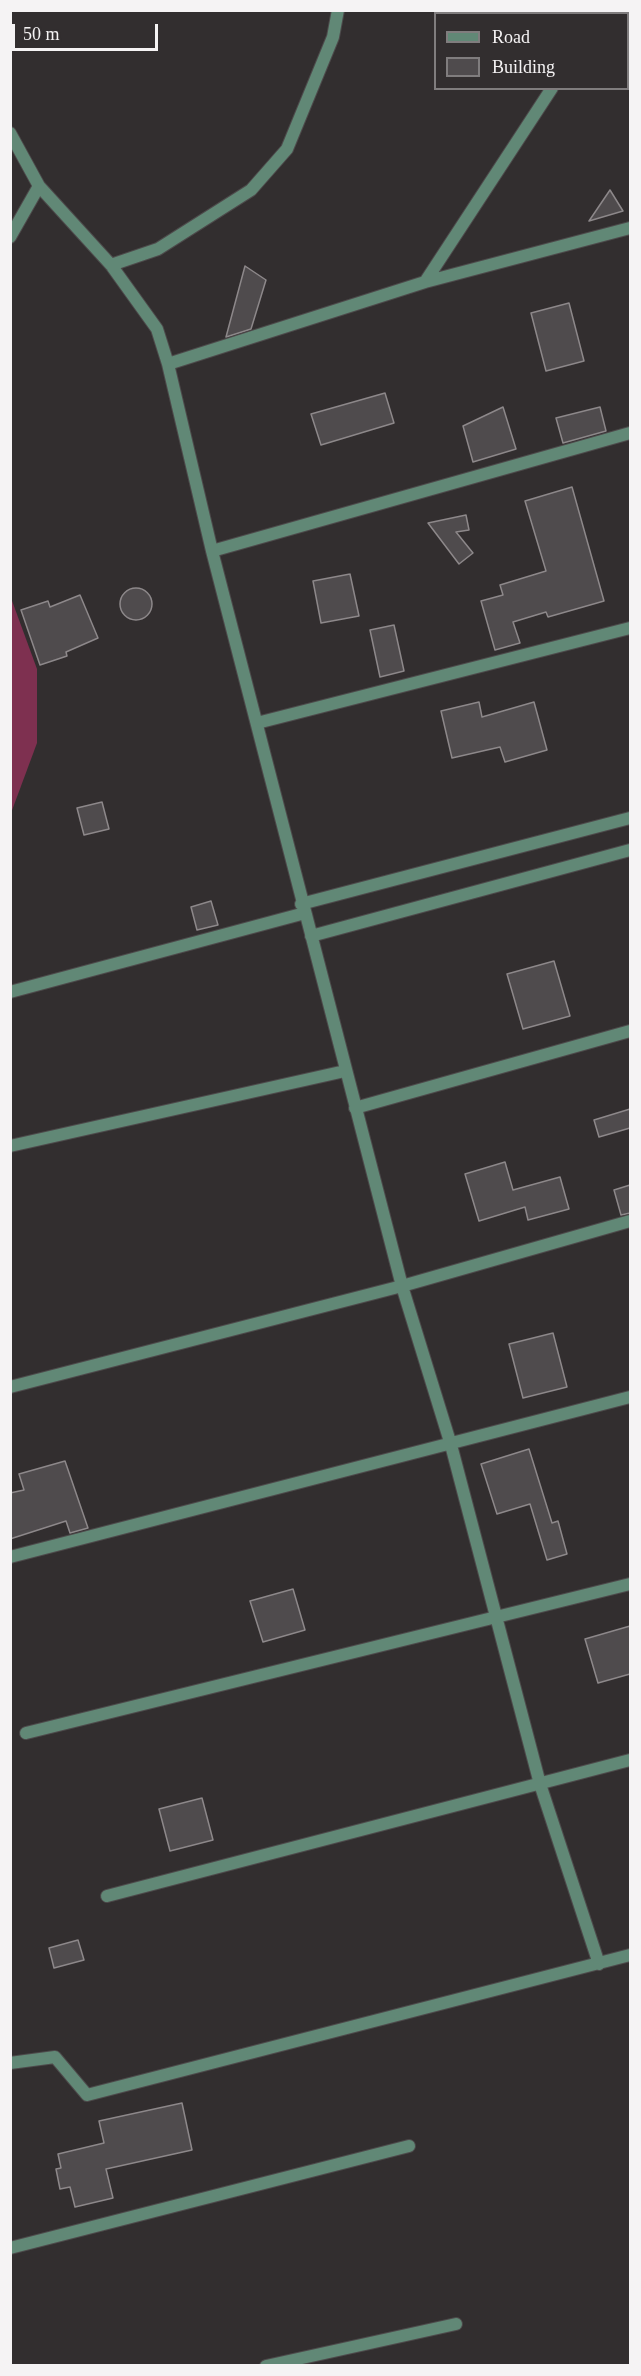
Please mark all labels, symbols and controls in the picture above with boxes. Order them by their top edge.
scale bar [15,12,160,50]
legend [434,12,629,90]
text: 50 m [23,24,60,44]
text: Road [492,27,530,47]
text: Building [492,57,555,77]

